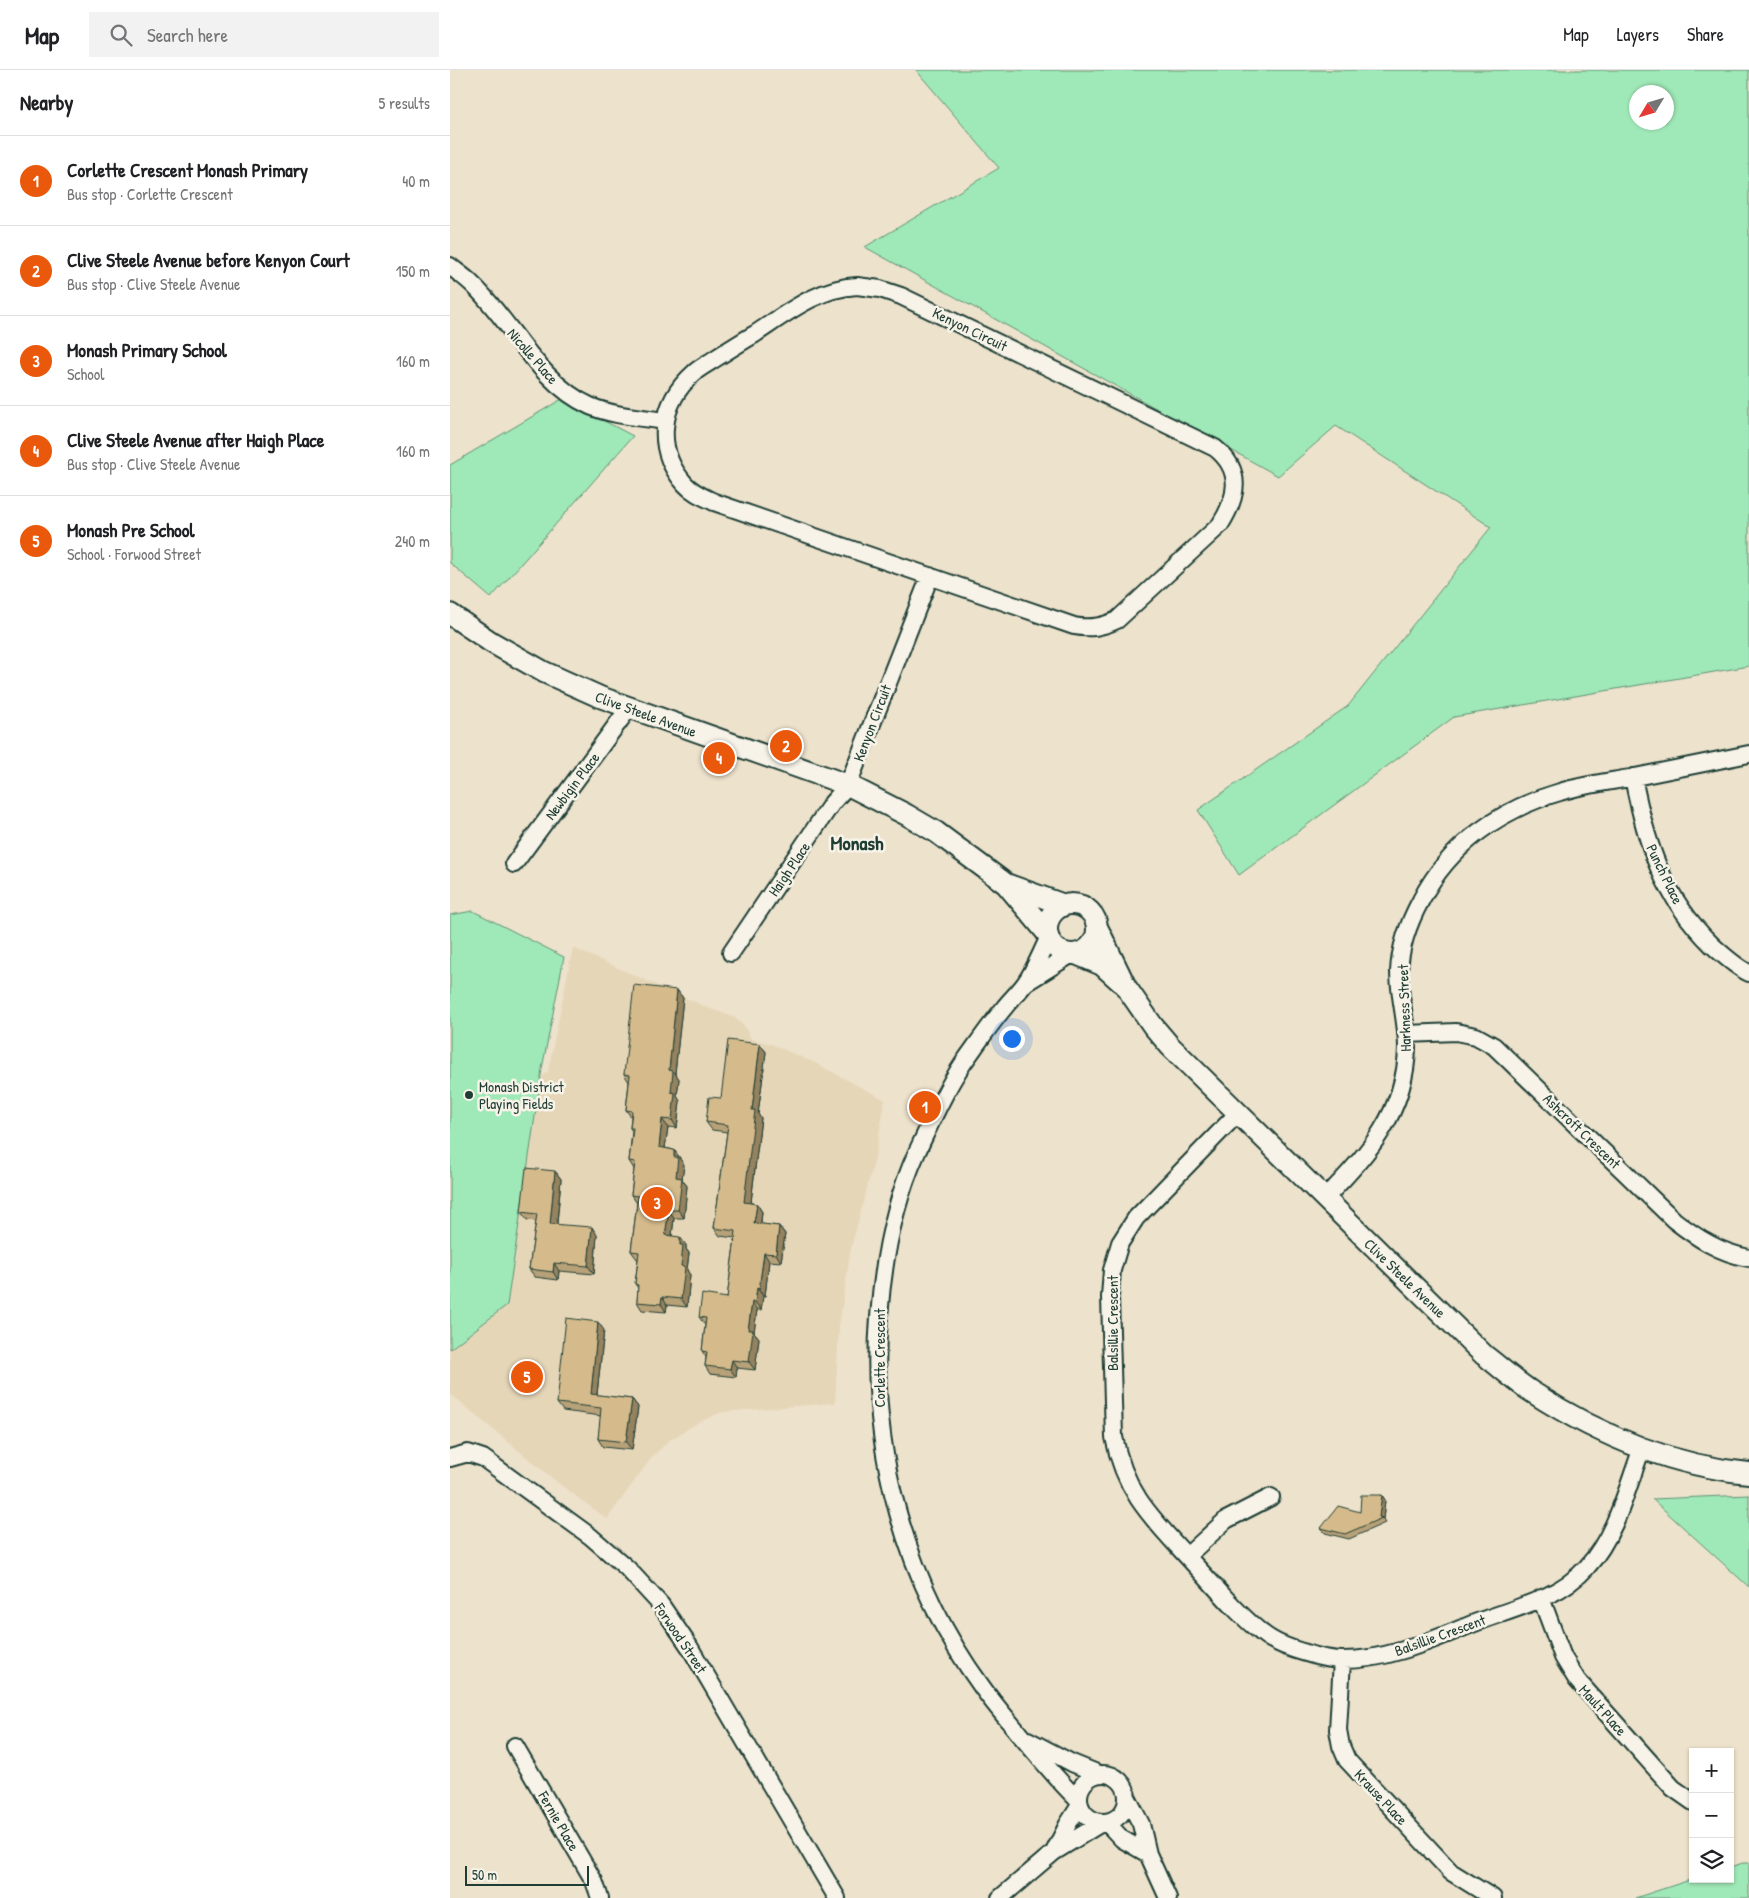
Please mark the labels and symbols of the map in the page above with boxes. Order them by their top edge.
north arrow [1629,85,1674,130]
street label: Kenyon Circuit [929,302,1012,357]
street label: Nicolle Place [503,323,563,389]
street label: Kenyon Circuit [848,681,897,765]
street label: Clive Steele Avenue [592,686,700,742]
pin: 2 [770,727,802,765]
pin: 4 [703,739,735,777]
street label: Newbigin Place [540,748,604,824]
district label: Monash [831,829,884,856]
street label: Haigh Place [763,838,815,900]
street label: Punch Place [1641,840,1689,908]
street label: Harkness Street [1392,963,1416,1052]
your location [999,1026,1025,1052]
place label: Monash District Playing Fields [479,1076,565,1114]
pin: 1 [909,1088,941,1126]
marker: Monash District Playing Fields [463,1089,475,1101]
street label: Ashcroft Crescent [1539,1089,1626,1174]
pin: 3 [641,1184,673,1222]
street label: Clive Steele Avenue [1359,1233,1451,1323]
street label: Balsillie Crescent [1102,1274,1123,1371]
street label: Corlette Crescent [869,1308,890,1408]
pin: 5 [511,1358,543,1396]
street label: Forwood Street [649,1598,713,1678]
street label: Balsillie Crescent [1392,1609,1489,1661]
street label: Mault Place [1574,1680,1632,1740]
street label: Krause Place [1350,1764,1412,1830]
street label: Fernie Place [533,1786,585,1855]
scale bar [465,1863,589,1886]

